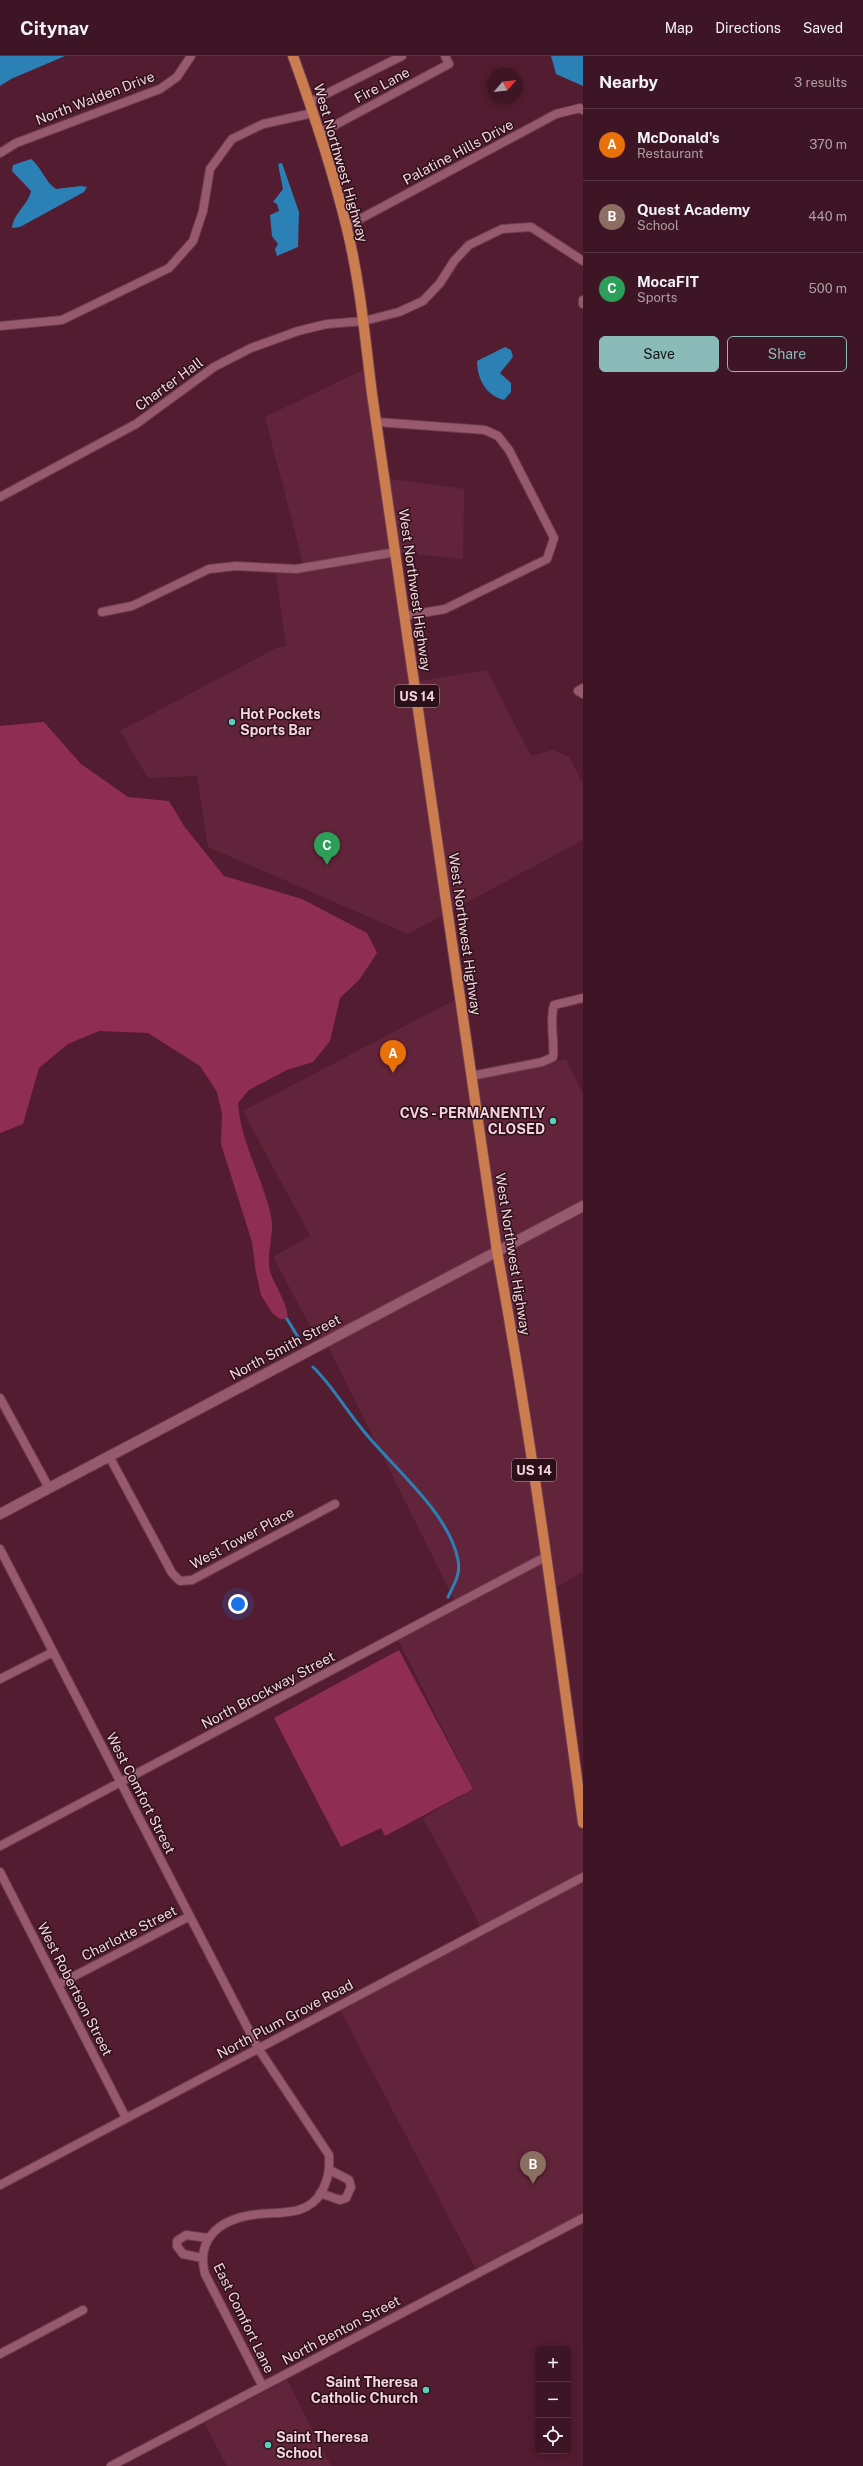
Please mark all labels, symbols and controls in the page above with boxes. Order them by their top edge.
text: Citynav [20,17,89,39]
text: Map [665,20,693,36]
text: Directions [715,20,781,36]
text: Saved [803,20,843,36]
street label: Fire Lane [352,64,412,106]
street label: North Walden Drive [33,68,157,128]
north arrow [487,68,523,104]
text: Nearby [599,72,658,92]
text: 3 results [794,75,847,90]
street label: West Northwest Highway [311,82,371,245]
street label: Palatine Hills Drive [400,116,516,188]
text: McDonald's [637,129,720,146]
text: A [607,137,617,152]
text: 370 m [809,137,847,152]
text: Restaurant [637,146,703,161]
text: Quest Academy [637,201,750,218]
text: B [608,209,616,224]
text: 440 m [808,209,847,224]
text: School [637,218,679,233]
text: MocaFIT [637,273,699,290]
text: C [607,281,617,296]
text: 500 m [808,281,847,296]
text: Sports [637,290,677,305]
button: Save [599,336,719,372]
button: Share [727,336,847,372]
street label: Charter Hall [132,354,206,414]
street label: West Northwest Highway [396,508,434,673]
road number: US 14 [395,685,439,707]
place label: Hot Pockets Sports Bar [240,706,321,738]
marker: Hot Pockets Sports Bar [227,717,237,727]
pin: C [314,832,340,865]
street label: West Northwest Highway [446,852,484,1017]
pin: A [380,1040,406,1073]
place label: CVS - PERMANENTLY CLOSED [400,1105,546,1137]
marker: CVS - PERMANENTLY CLOSED [548,1116,558,1126]
street label: West Northwest Highway [492,1172,534,1337]
street label: North Smith Street [227,1311,343,1383]
road number: US 14 [512,1459,556,1481]
street label: West Tower Place [187,1504,297,1572]
your location [228,1594,248,1614]
street label: North Brockway Street [199,1648,337,1732]
street label: West Comfort Street [103,1730,179,1856]
street label: Charlotte Street [79,1902,179,1964]
street label: West Robertson Street [34,1919,116,2059]
street label: North Plum Grove Road [214,1976,356,2062]
pin: B [520,2151,546,2184]
street label: East Comfort Lane [210,2260,278,2376]
street label: North Benton Street [279,2292,403,2368]
map controls [535,2346,571,2454]
button: + [535,2346,571,2382]
place label: Saint Theresa Catholic Church [311,2374,418,2406]
button: − [535,2382,571,2418]
marker: Saint Theresa Catholic Church [421,2385,431,2395]
button: locate [535,2418,571,2454]
place label: Saint Theresa School [276,2429,369,2461]
marker: Saint Theresa School [263,2440,273,2450]

